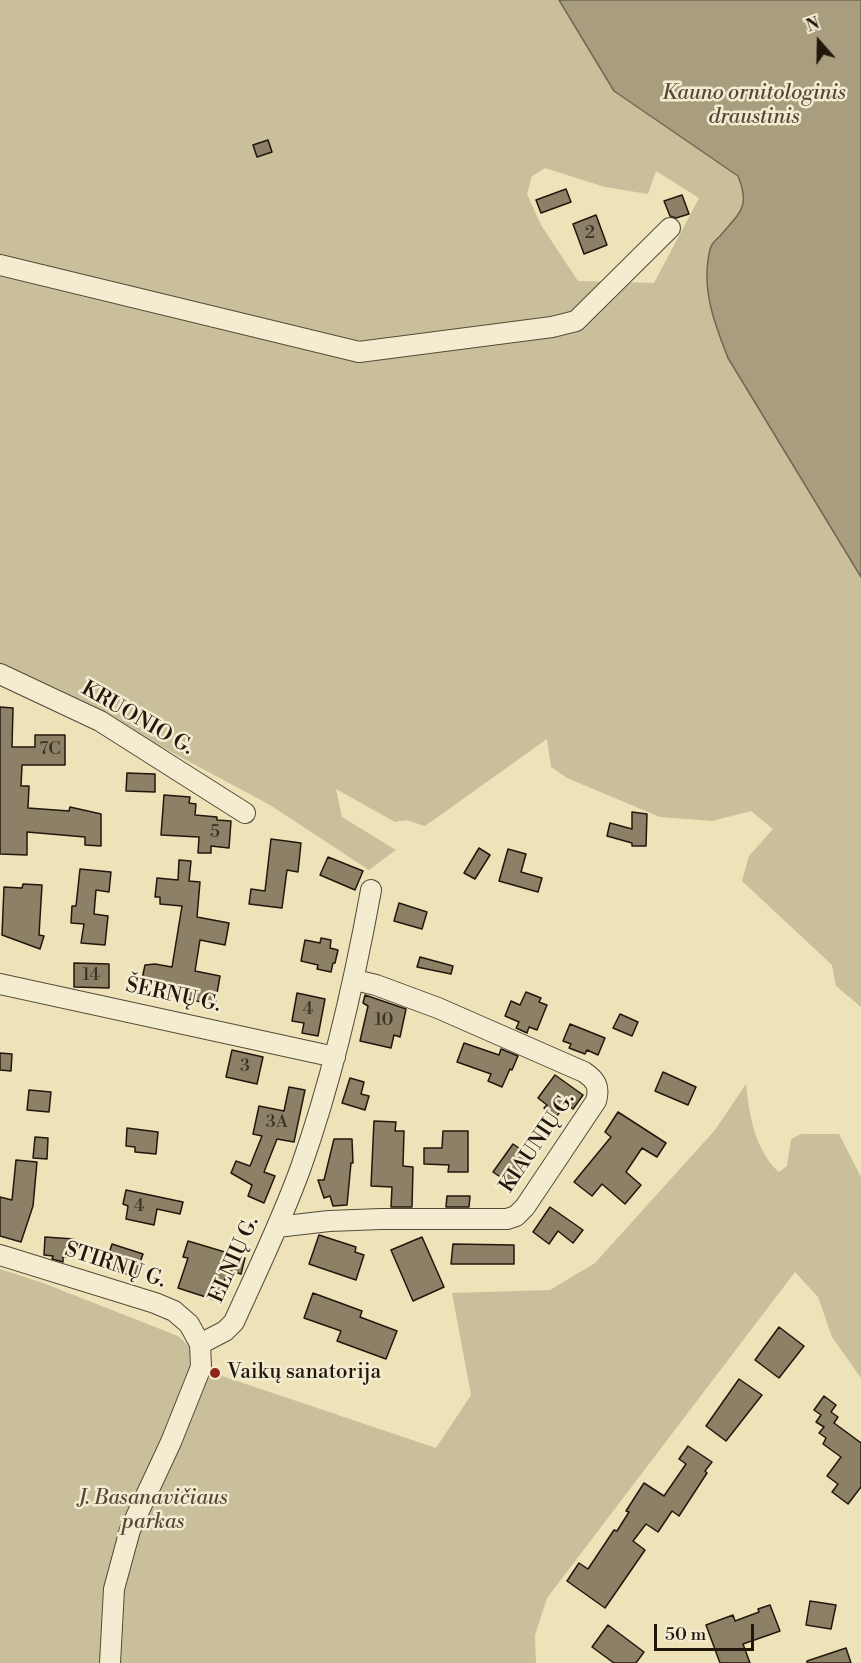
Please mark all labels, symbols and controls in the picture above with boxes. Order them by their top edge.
north arrow [789,12,849,72]
text: N [803,14,822,37]
park label: Kauno ornitologinis draustinis [662,81,846,131]
house number: 2 [585,223,595,245]
street label: KRUONIO G. [76,677,198,761]
house number: 7C [39,739,61,761]
house number: 5 [210,822,220,844]
house number: 14 [82,965,100,987]
street label: ŠERNŲ G. [123,974,223,1018]
house number: 4 [303,999,313,1021]
house number: 10 [374,1010,394,1032]
house number: 3 [240,1056,250,1078]
street label: KIAUNIŲ G. [495,1088,581,1198]
house number: 3A [266,1112,288,1134]
house number: 4 [134,1196,144,1218]
street label: ELNIŲ G. [205,1213,265,1307]
street label: STIRNŲ G. [61,1238,169,1294]
place label: Vaikų sanatorija [227,1360,381,1386]
marker: Vaikų sanatorija [208,1366,222,1380]
park label: J. Basanavičiaus parkas [78,1486,228,1536]
scale bar [657,1612,758,1650]
text: 50 m [665,1623,706,1646]

